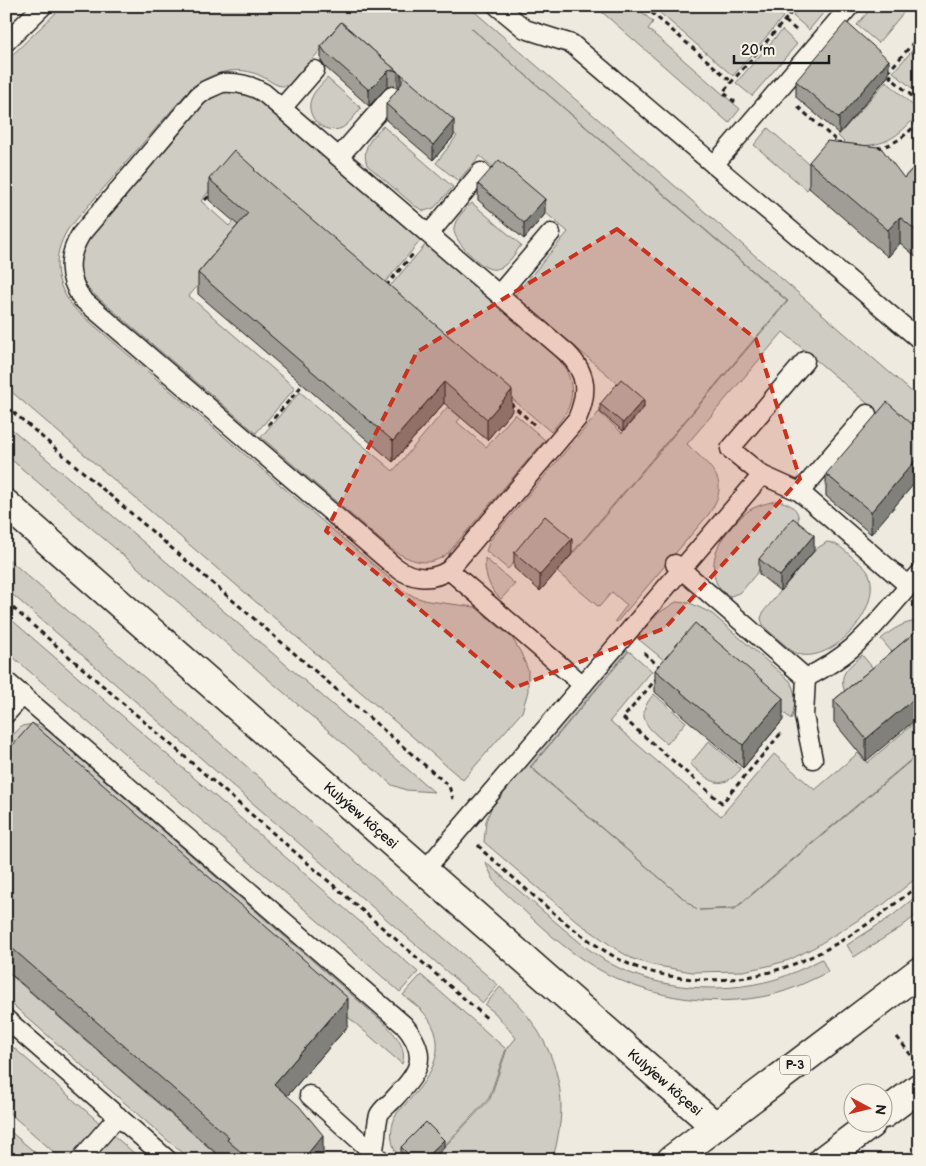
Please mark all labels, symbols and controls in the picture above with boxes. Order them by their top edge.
scale bar [734,32,828,64]
text: 20 m [741,41,775,60]
street label: Kulyýew köçesi [320,778,402,852]
street label: Kulyýew köçesi [624,1045,706,1119]
road number: P-3 [780,1056,810,1074]
north arrow [844,1084,894,1134]
text: N [871,1103,889,1116]

